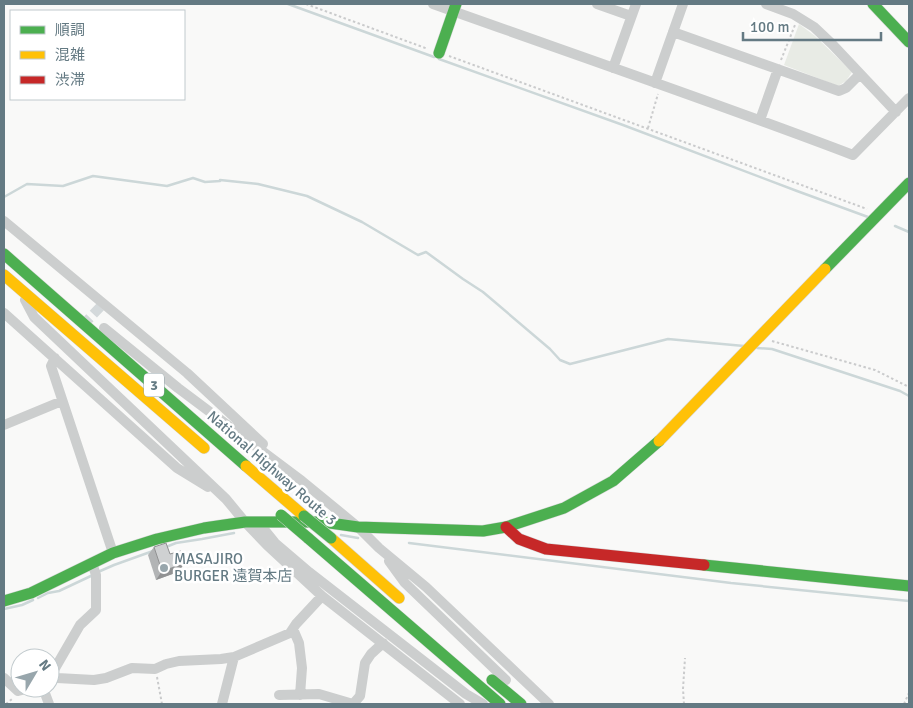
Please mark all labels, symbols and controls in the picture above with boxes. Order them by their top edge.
legend [10,10,185,100]
scale bar [743,10,880,42]
text: 100 m [750,18,790,36]
text: 順調 [55,21,85,39]
text: 混雑 [55,46,85,64]
text: 渋滞 [55,71,85,89]
road number: 3 [144,374,164,396]
street label: National Highway Route 3 [204,407,340,529]
place label: MASAJIRO BURGER 遠賀本店 [174,550,292,585]
marker: MASAJIRO BURGER 遠賀本店 [158,562,170,574]
north arrow [10,648,60,698]
text: N [35,656,55,674]

